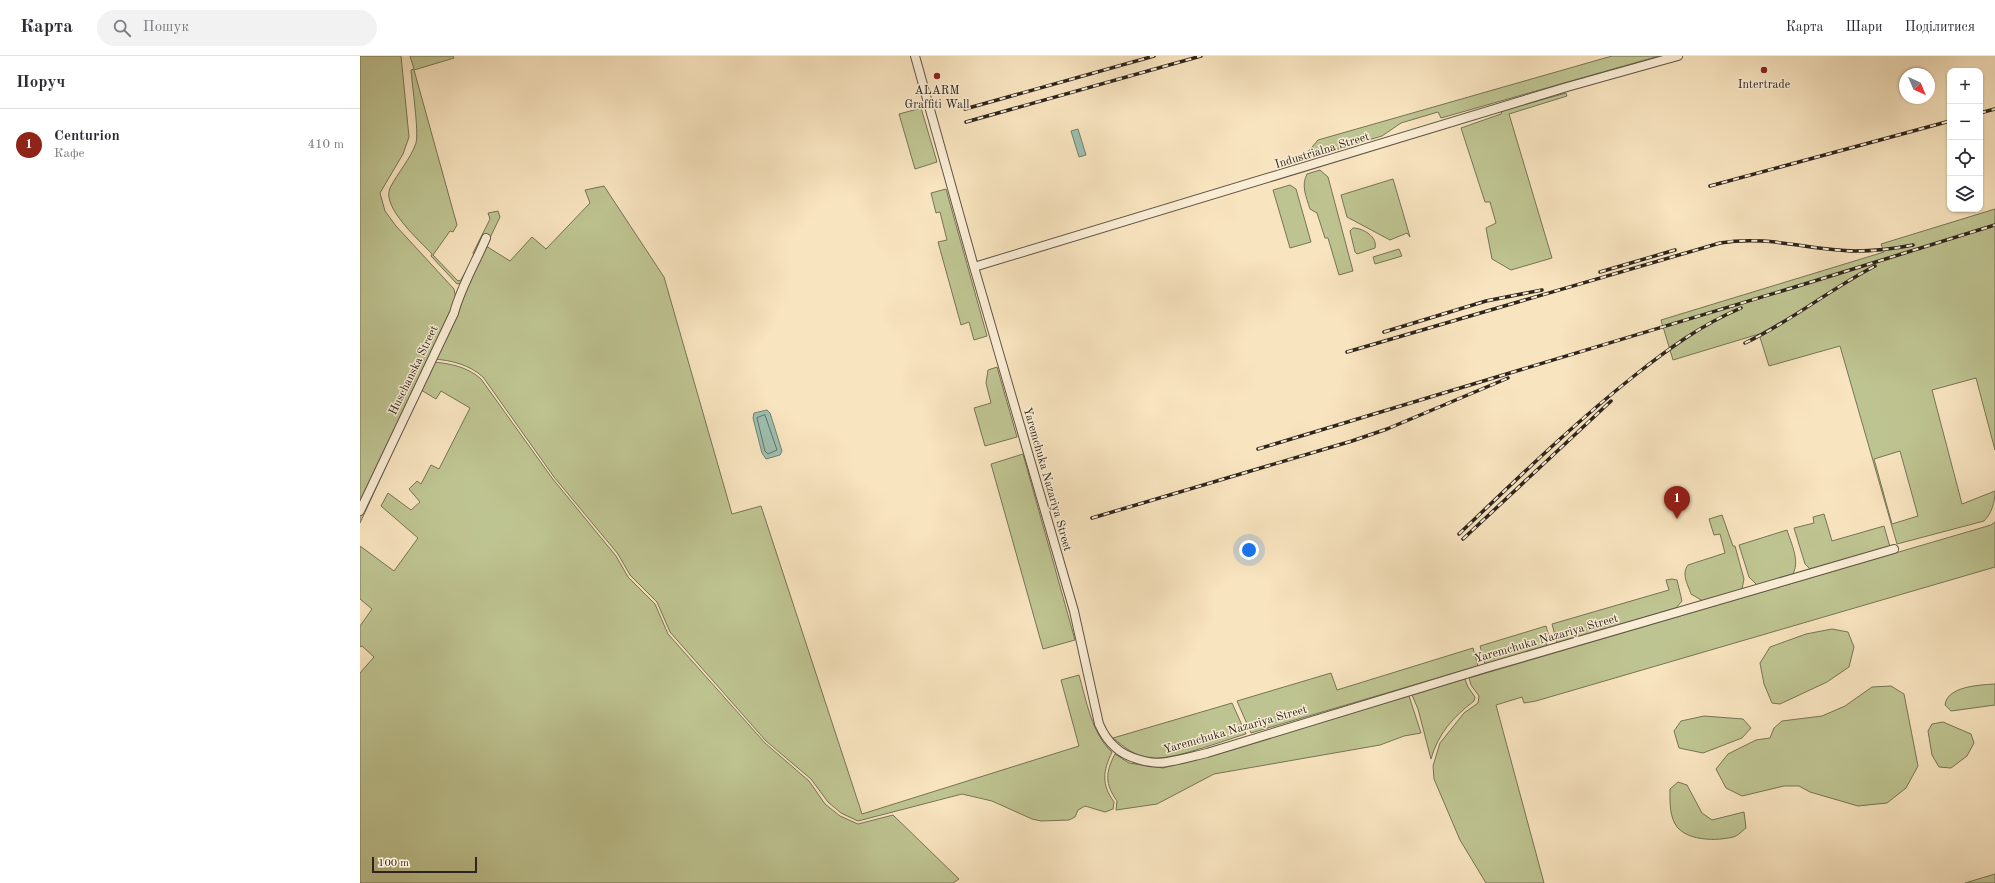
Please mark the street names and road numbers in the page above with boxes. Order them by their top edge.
street label: Industrialna Street [1274,131,1371,171]
street label: Huschanska Street [387,324,441,417]
street label: Yaremchuka Nazariya Street [1021,406,1073,553]
street label: Yaremchuka Nazariya Street [1473,613,1620,665]
street label: Yaremchuka Nazariya Street [1162,704,1309,756]

